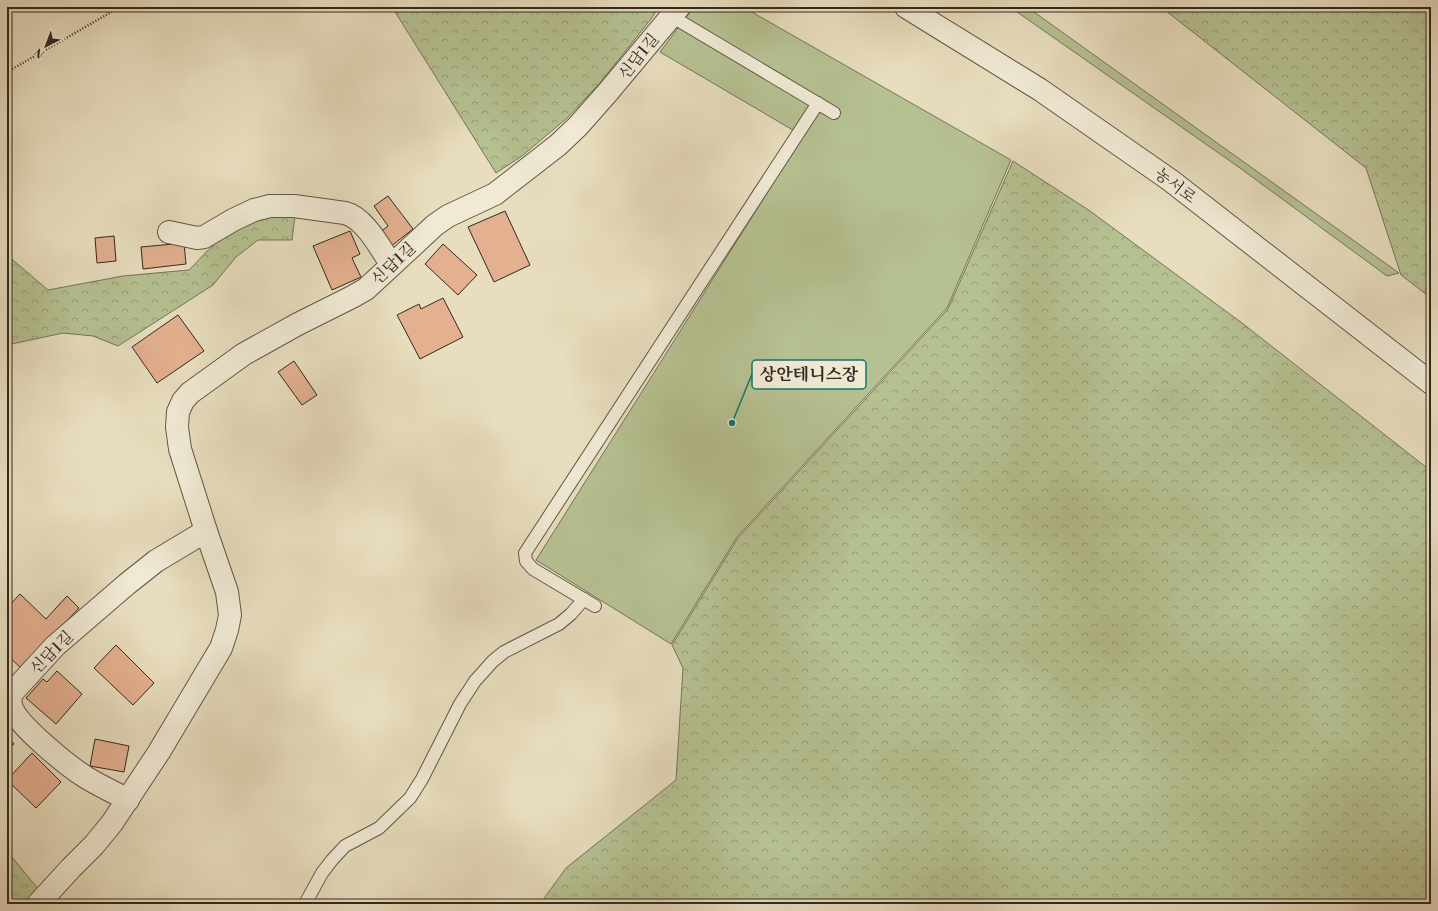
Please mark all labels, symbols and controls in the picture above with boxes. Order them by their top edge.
north arrow [26,26,66,66]
street label: 신답1길 [614,30,663,84]
text: N [32,44,48,61]
street label: 농서로 [1151,164,1200,208]
street label: 신답1길 [367,238,420,289]
callout: 상안테니스장 [752,360,866,389]
text: 상안테니스장 [760,364,859,386]
street label: 신답1길 [26,627,78,679]

